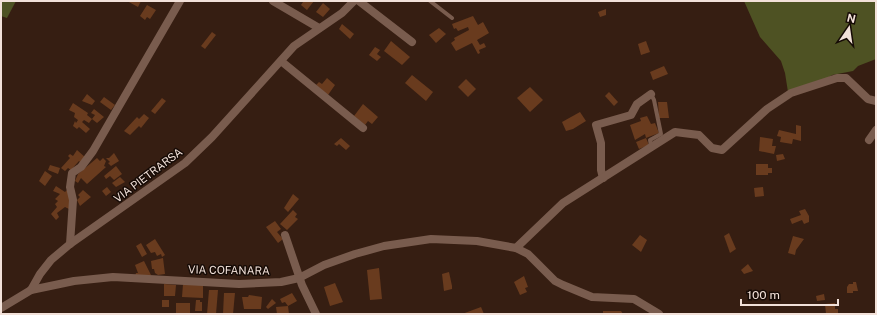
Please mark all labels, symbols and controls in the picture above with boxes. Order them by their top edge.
north arrow [829,8,869,48]
text: N [846,11,857,25]
street label: VIA PIETRARSA [112,145,185,205]
street label: VIA COFANARA [188,263,270,277]
scale bar [741,281,838,307]
text: 100 m [747,288,780,302]

